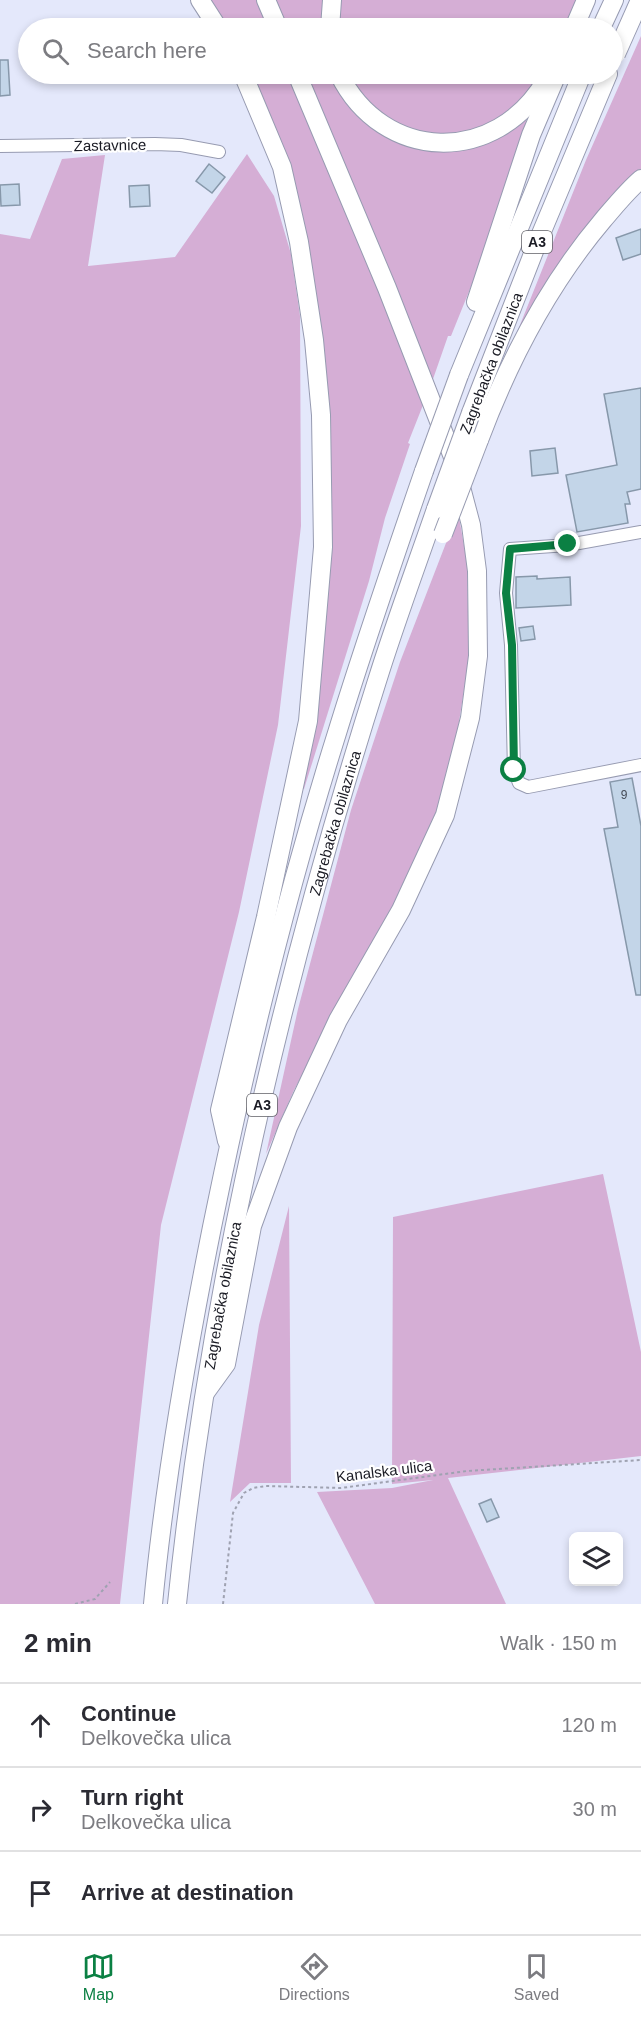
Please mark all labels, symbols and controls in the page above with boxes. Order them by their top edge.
search box [18,18,623,84]
icon: search [39,35,72,68]
text: Search here [87,38,207,63]
street label: Zastavnice [74,136,146,154]
road number: A3 [522,231,552,253]
street label: Zagrebačka obilaznica [456,289,526,436]
route end [554,530,580,556]
street label: Zagrebačka obilaznica [305,748,364,897]
route start [500,756,526,782]
house number: 9 [621,788,628,802]
road number: A3 [247,1094,277,1116]
street label: Zagrebačka obilaznica [200,1219,244,1371]
street label: Kanalska ulica [335,1457,434,1485]
map controls [569,1532,623,1586]
button: layers [569,1532,623,1586]
text: 2 min [24,1628,92,1658]
text: Walk · 150 m [500,1632,617,1654]
text: Continue [81,1701,176,1726]
icon: ahead [24,1709,57,1742]
text: 120 m [561,1714,617,1736]
text: Delkovečka ulica [81,1727,231,1749]
text: Turn right [81,1785,183,1810]
icon: right [24,1793,57,1826]
text: 30 m [573,1798,617,1820]
text: Delkovečka ulica [81,1811,231,1833]
icon: arrive [24,1877,57,1910]
text: Arrive at destination [81,1880,294,1905]
tab: Map [82,1950,115,2004]
tab: Directions [279,1950,350,2004]
tab: Saved [514,1950,559,2004]

